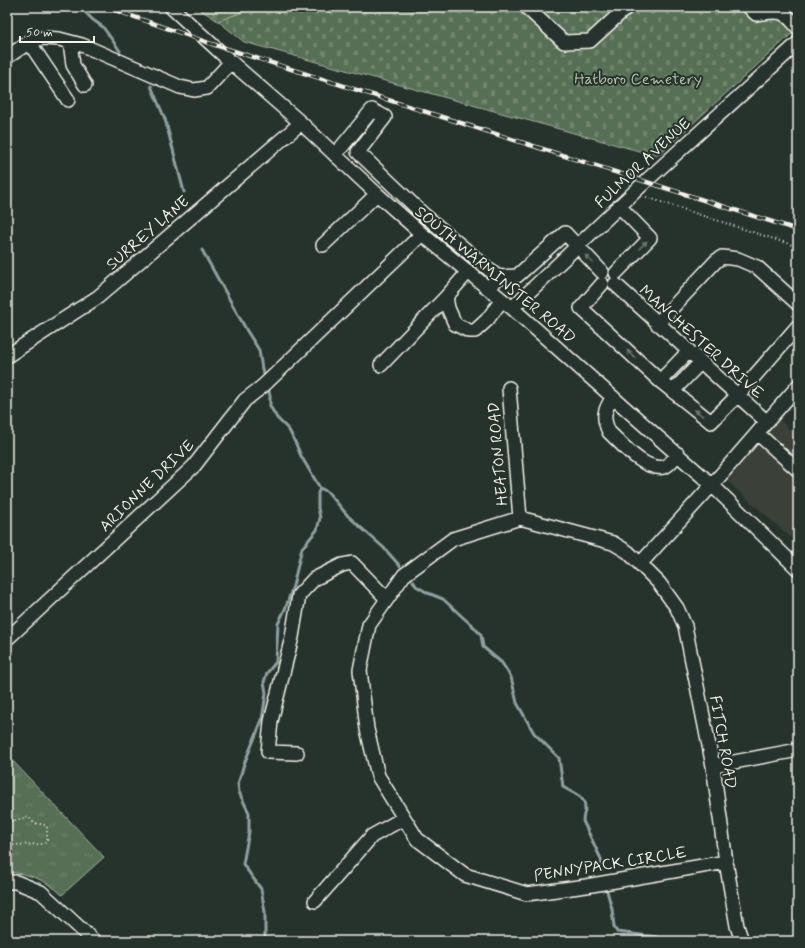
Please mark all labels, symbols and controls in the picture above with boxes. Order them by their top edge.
scale bar [20,18,94,44]
text: 50 m [26,25,53,41]
park label: Hatboro Cemetery [574,69,702,90]
street label: FULMOR AVENUE [590,113,696,213]
street label: SURREY LANE [102,191,194,275]
street label: SOUTH WARMINSTER ROAD [410,202,580,349]
one-way arrow [638,240,648,250]
one-way arrow [584,254,594,264]
street label: MANCHESTER DRIVE [634,281,768,404]
one-way arrow [626,350,636,359]
street label: HEATON ROAD [484,401,513,507]
one-way arrow [694,408,704,417]
street label: ARIONNE DRIVE [95,435,199,537]
street label: FITCH ROAD [704,694,741,791]
street label: PENNYPACK CIRCLE [532,842,688,887]

